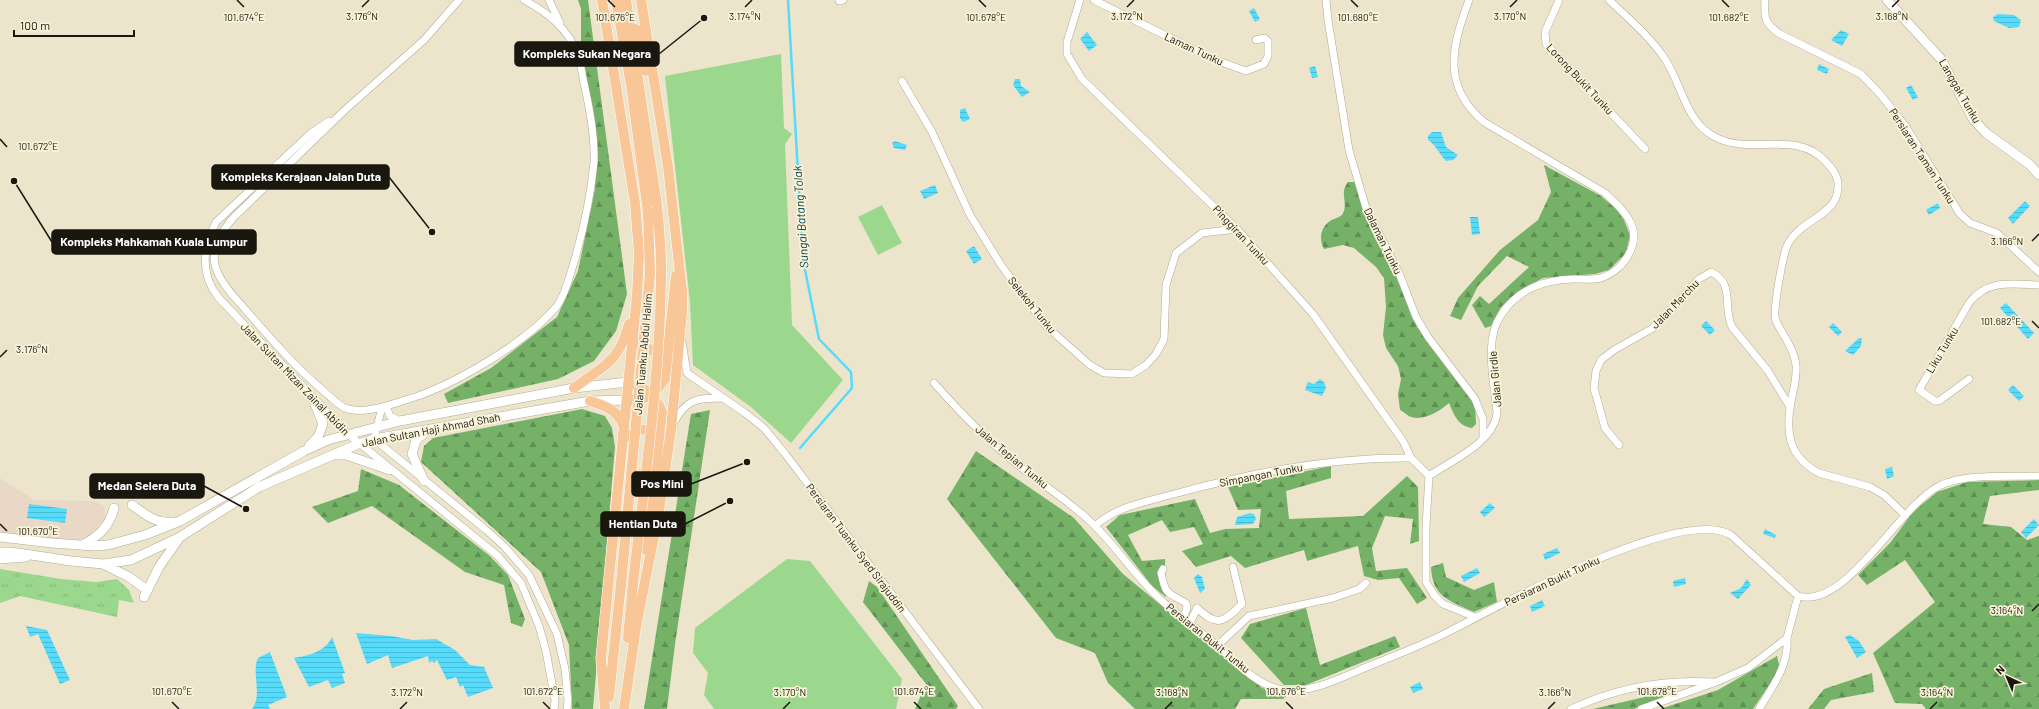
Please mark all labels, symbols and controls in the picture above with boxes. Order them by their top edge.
text: 3.176°N [346,10,378,22]
text: 3.174°N [729,10,761,22]
text: 3.172°N [1111,10,1143,22]
text: 3.170°N [1494,10,1526,22]
text: 3.168°N [1876,10,1908,22]
text: 101.674°E [224,11,264,23]
text: 101.676°E [595,11,635,23]
text: 101.678°E [966,11,1006,23]
text: 101.680°E [1337,11,1379,23]
text: 101.682°E [1709,11,1749,23]
scale bar [14,12,134,38]
text: 100 m [20,18,50,32]
street label: Laman Tunku [1163,29,1226,68]
street label: Lorong Bukit Tunku [1544,40,1617,117]
callout: Kompleks Sukan Negara [515,42,659,66]
text: Kompleks Sukan Negara [523,46,651,60]
street label: Langgak Tunku [1937,56,1984,125]
street label: Persiaran Taman Tunku [1887,106,1958,206]
text: 101.672°E [18,140,58,152]
callout: Kompleks Kerajaan Jalan Duta [212,165,389,189]
water label: Sungai Batang Tolak [789,165,811,269]
text: Kompleks Kerajaan Jalan Duta [221,169,381,183]
street label: Pinggiran Tunku [1211,202,1272,267]
street label: Dalaman Tunku [1362,205,1405,276]
callout: Kompleks Mahkamah Kuala Lumpur [52,230,256,254]
text: Kompleks Mahkamah Kuala Lumpur [60,234,248,248]
text: 3.166°N [1991,235,2023,247]
street label: Selekoh Tunku [1006,274,1059,336]
street label: Jalan Merchu [1648,276,1701,331]
street label: Jalan Tuanku Abdul Halim [631,293,654,415]
text: 101.682°E [1981,315,2021,327]
street label: Jalan Sultan Mizan Zainal Abidin [238,320,353,438]
street label: Liku Tunku [1923,324,1961,375]
text: 3.176°N [16,343,48,355]
street label: Jalan Girdle [1486,350,1503,408]
street label: Jalan Sultan Haji Ahmad Shah [361,410,501,449]
street label: Jalan Tepian Tunku [973,422,1052,491]
street label: Simpangan Tunku [1218,460,1304,489]
callout: Pos Mini [632,472,691,496]
callout: Medan Selera Duta [90,474,204,498]
text: Pos Mini [640,476,684,490]
text: Medan Selera Duta [98,478,196,492]
street label: Persiaran Tuanku Syed Sirajuddin [804,481,909,615]
callout: Hentian Duta [601,512,685,536]
text: Hentian Duta [609,516,677,530]
text: 101.670°E [18,525,58,537]
street label: Persiaran Bukit Tunku [1502,553,1602,608]
street label: Persiaran Bukit Tunku [1164,600,1253,675]
text: 3.164°N [1991,604,2023,616]
north arrow [1987,657,2027,697]
text: N [1993,662,2007,677]
text: 101.670°E [152,685,192,697]
text: 101.672°E [523,685,563,697]
text: 101.674°E [894,685,934,697]
text: 101.676°E [1266,685,1306,697]
text: 101.678°E [1637,685,1677,697]
text: 3.172°N [391,686,423,698]
text: 3.170°N [774,686,806,698]
text: 3.168°N [1156,686,1188,698]
text: 3.166°N [1539,686,1571,698]
text: 3.164°N [1921,686,1953,698]

